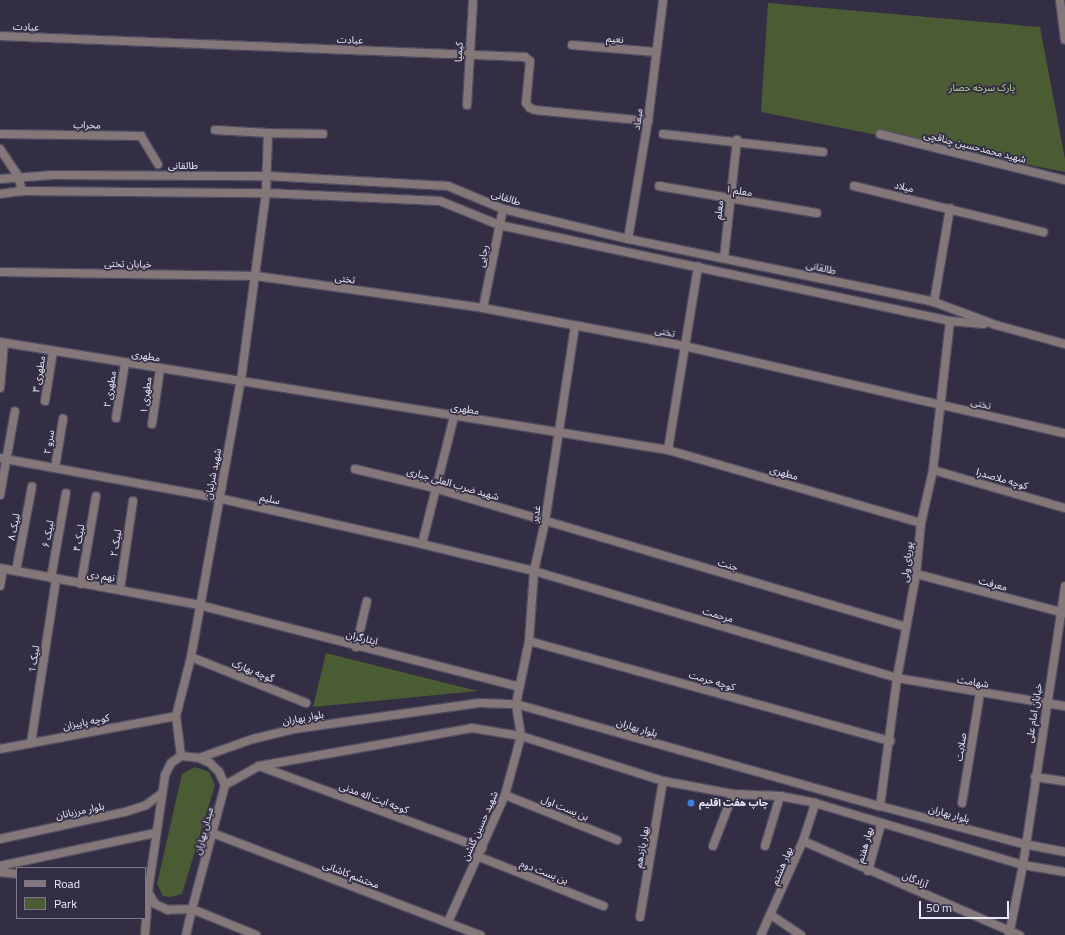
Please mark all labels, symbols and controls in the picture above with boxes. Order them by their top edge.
street label: عبادت [13,21,39,33]
street label: نعیم [606,32,624,46]
street label: عبادت [337,34,363,46]
street label: کیمیا [452,42,466,62]
park label: پارک سرخه حصار [949,82,1015,94]
street label: میعاد [631,107,645,131]
street label: محراب [73,119,101,131]
street label: شهید محمدحسین چناقچی [923,128,1027,166]
street label: طالقانی [168,160,198,172]
street label: میلاد [893,179,915,195]
street label: معلم ۱ [725,183,753,199]
street label: طالقانی [490,188,522,208]
street label: معلم [712,200,726,220]
street label: رجایی [475,244,491,268]
street label: خیابان تختی [104,258,152,270]
street label: طالقانی [805,259,837,277]
street label: تختی [334,272,356,286]
street label: تختی [654,324,676,340]
street label: مطهری [131,348,161,364]
street label: مطهری ۳ [30,355,48,393]
street label: مطهری ۲ [101,370,119,408]
street label: مطهری ۱ [137,376,155,414]
street label: تختی [970,396,992,412]
street label: مطهری [450,401,480,417]
street label: سرو ۲ [41,429,57,455]
street label: شهید شرئیان [202,447,224,501]
street label: مطهری [768,463,800,483]
street label: شهید ضرب العلی جباری [405,465,501,503]
street label: کوچه ملاصدرا [975,466,1029,492]
street label: سلیم [259,491,281,507]
street label: غدیر [529,504,543,524]
street label: لبیک ۸ [5,512,23,542]
street label: لبیک ۶ [40,519,56,549]
street label: لبیک ۴ [71,524,87,552]
street label: لبیک ۲ [108,529,124,557]
street label: پوریای ولی [899,541,915,583]
street label: جنت [717,556,739,574]
street label: نهم دی [86,568,116,584]
street label: معرفت [977,574,1009,594]
street label: مرحمت [701,605,735,625]
street label: ایثارگران [345,628,379,648]
street label: لبیک 1 [26,645,42,673]
street label: گوچه بهارک [230,657,276,685]
street label: کوچه حرمت [688,669,736,693]
street label: شهامت [956,673,990,691]
street label: خیابان امام علی [1023,682,1045,744]
street label: بلوار بهاران [281,708,325,728]
street label: کوچه پاییزان [62,712,110,732]
street label: بلوار بهاران [615,716,659,740]
street label: صلابت [953,732,969,762]
street label: کوچه ایت اله مدنی [338,780,410,816]
street label: شهید حسین گلشن [459,789,501,863]
street label: بن بست اول [539,793,591,823]
place label: چاپ هفت اقلیم [699,797,768,809]
marker: چاپ هفت اقلیم [686,798,696,808]
street label: بلوار مرزبانان [55,800,105,822]
street label: بلوار بهاران [927,803,971,825]
street label: میدان بهاران [192,806,216,856]
street label: بهار یازدهم [632,825,652,869]
street label: بهار هفتم [854,826,876,864]
street label: بهار هشتم [769,845,795,887]
street label: بن بست دوم [518,857,570,887]
street label: محتشم کاشانی [321,859,381,891]
legend [16,867,146,919]
street label: آزادگان [900,869,930,891]
text: Road [54,874,80,893]
scale bar [921,893,1011,919]
text: Park [54,894,77,913]
text: 50 m [926,898,952,917]

